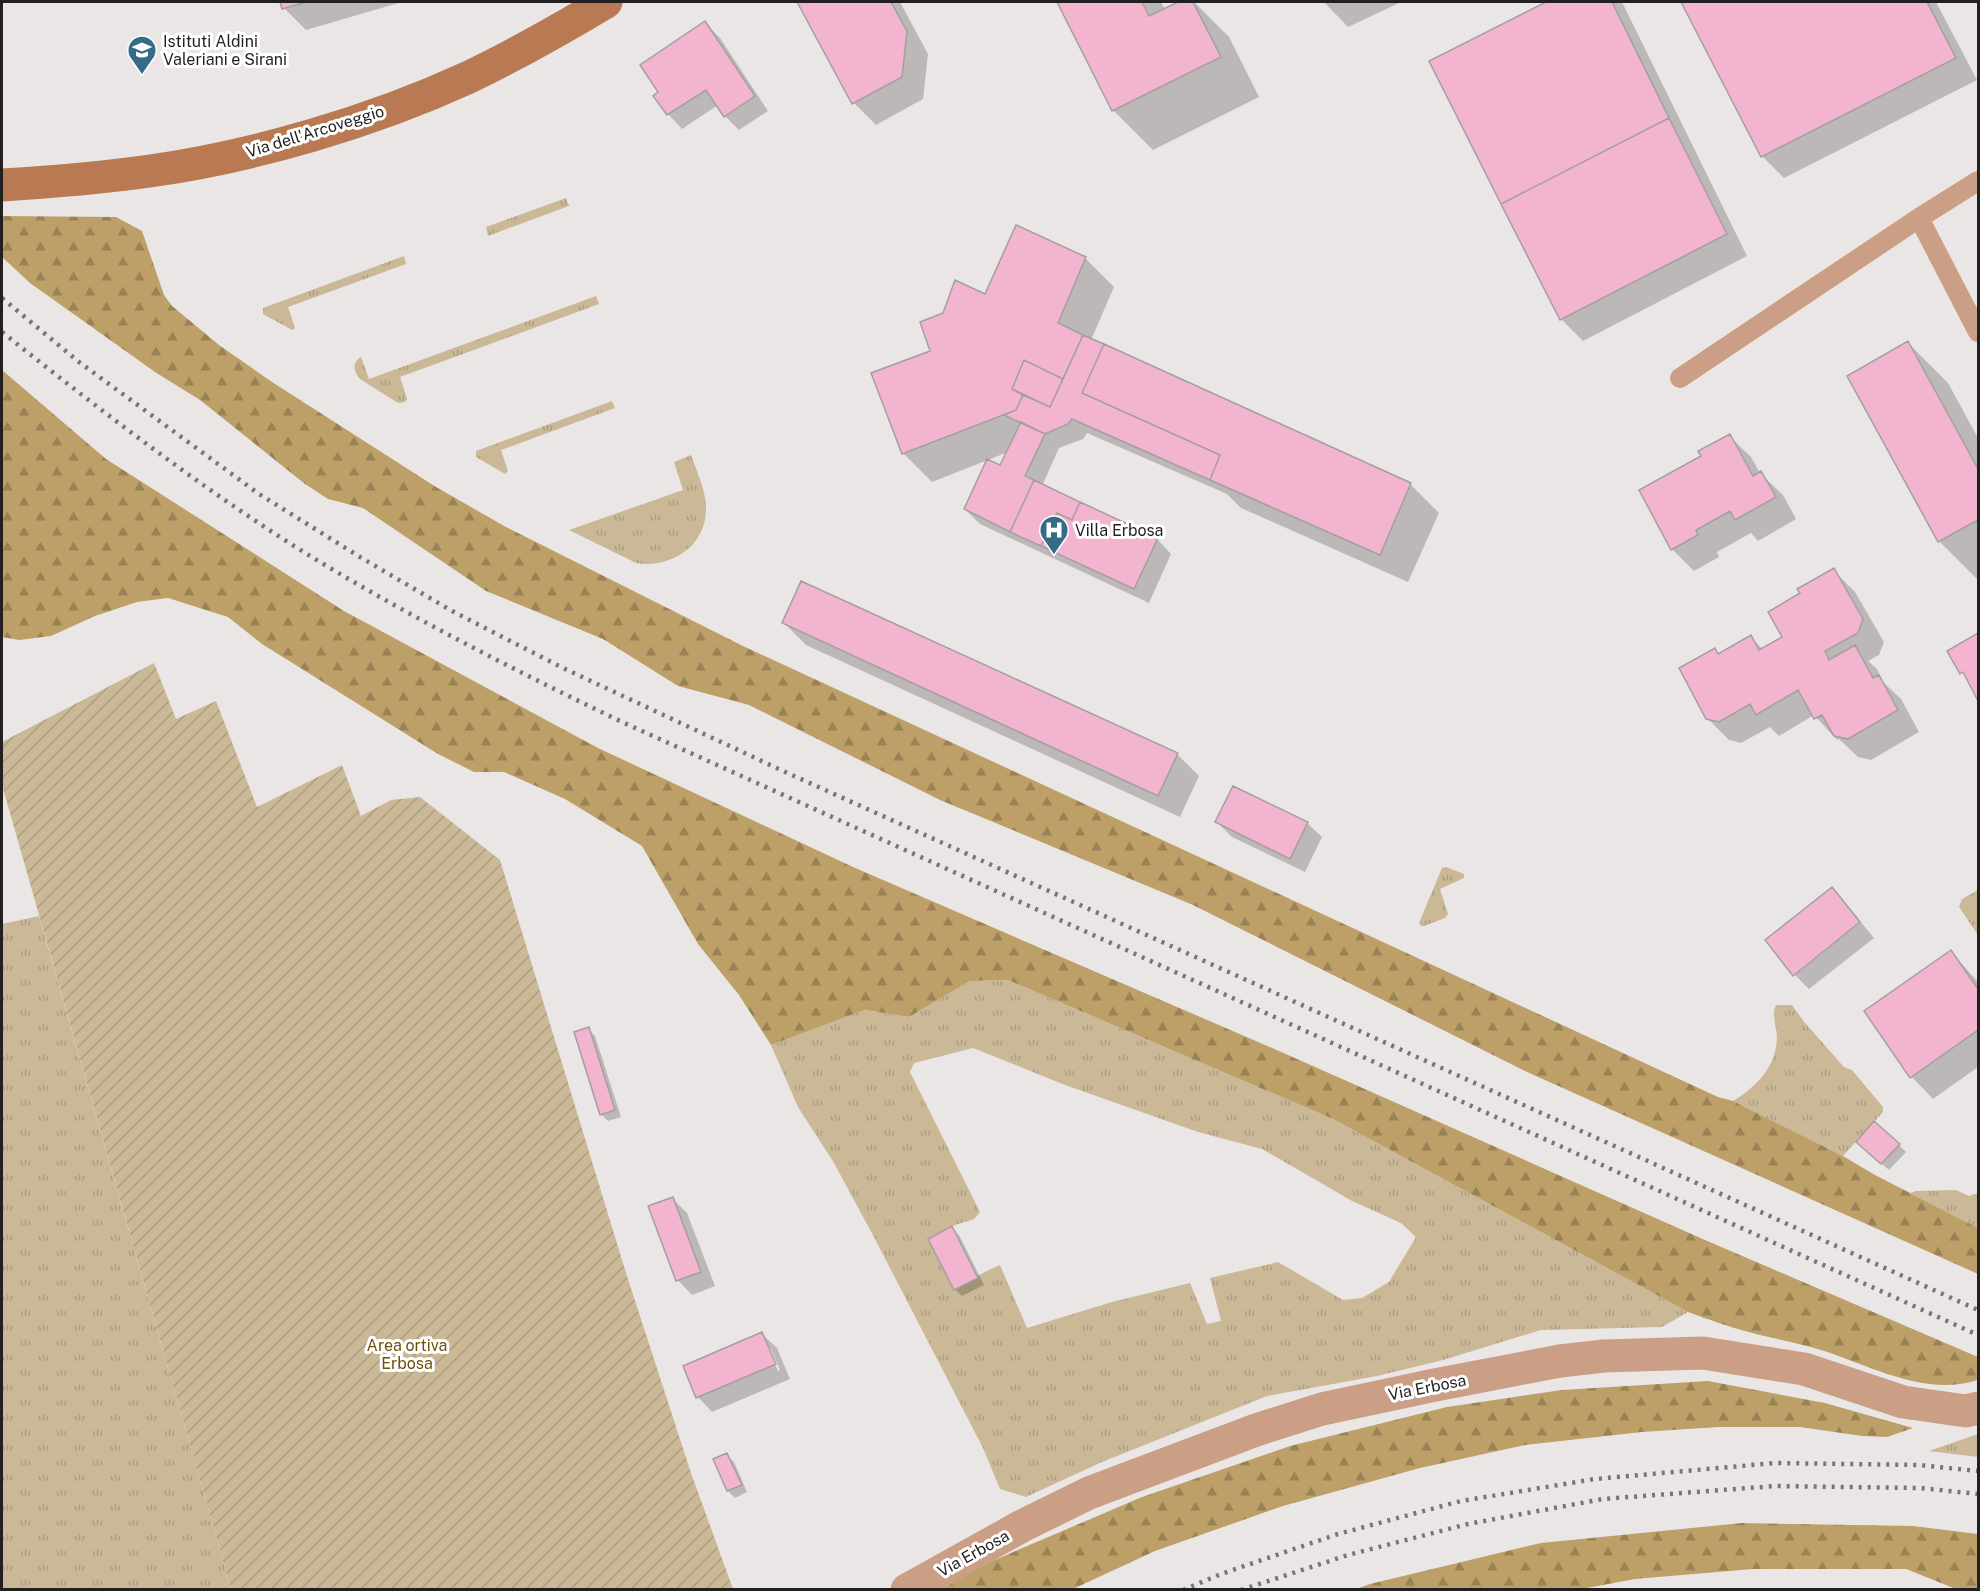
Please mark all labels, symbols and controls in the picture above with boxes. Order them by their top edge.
place label: Istituti Aldini Valeriani e Sirani [163,32,287,69]
school or university icon: Istituti Aldini Valeriani e Sirani [126,34,158,76]
street label: Via dell'Arcoveggio [244,101,386,161]
hospital icon: Villa Erbosa [1038,514,1070,556]
place label: Villa Erbosa [1075,521,1163,540]
park label: Area ortiva Erbosa [367,1336,447,1373]
street label: Via Erbosa [1387,1371,1468,1404]
street label: Via Erbosa [934,1526,1012,1581]

